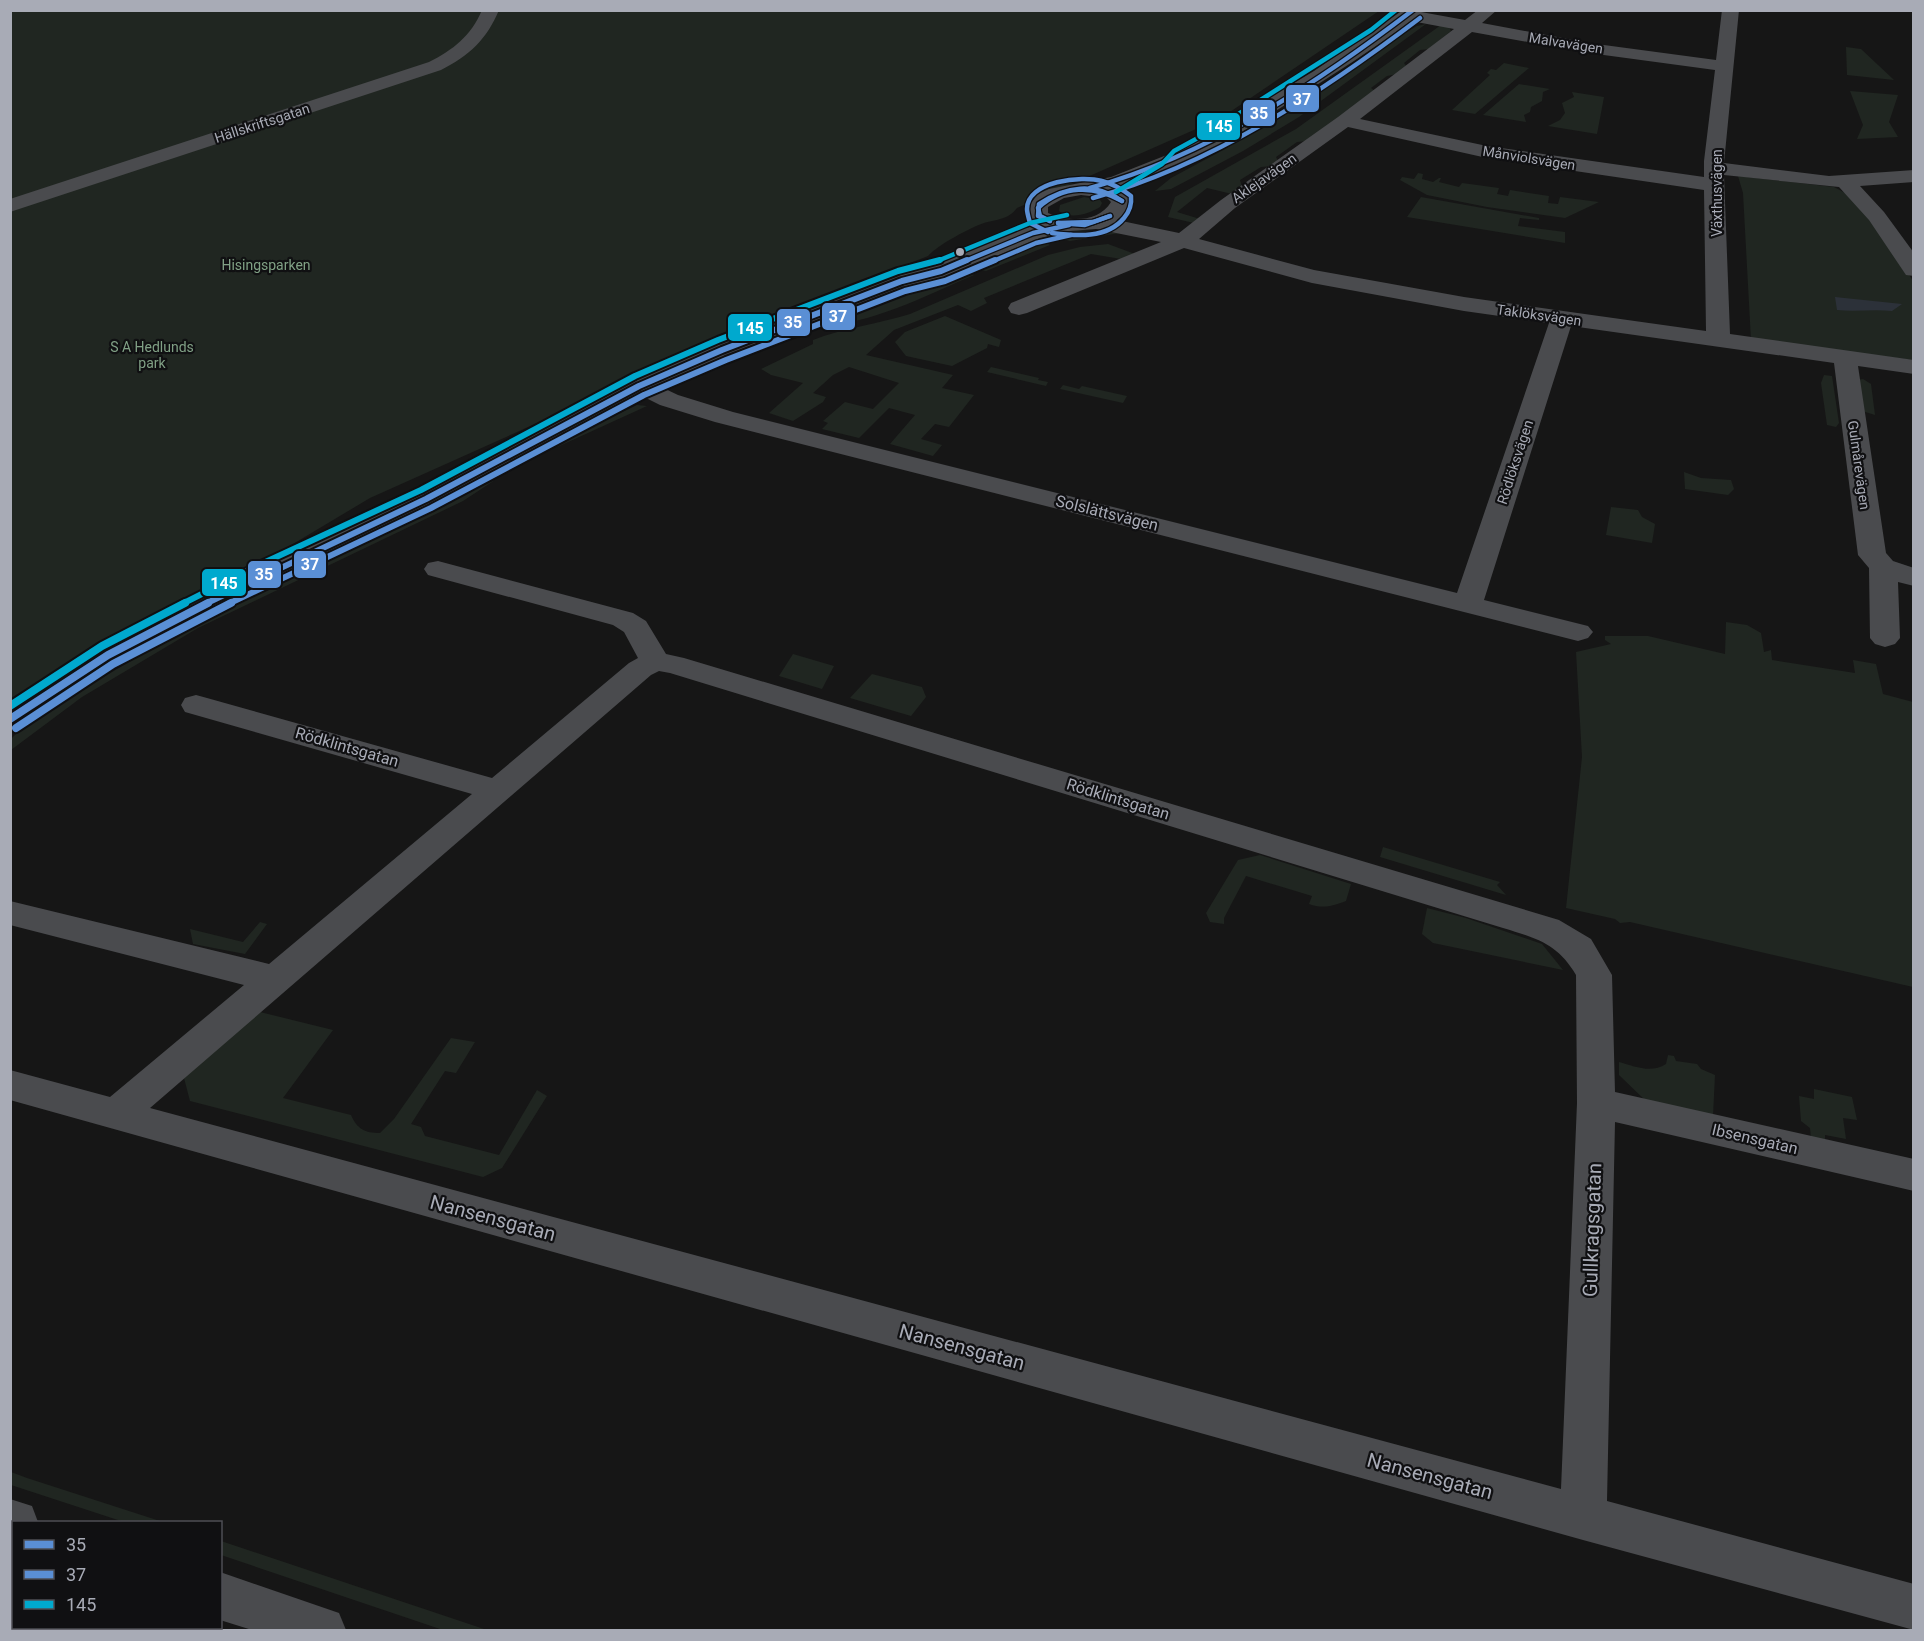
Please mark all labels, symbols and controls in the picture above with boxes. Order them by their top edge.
street label: Malvavägen [1528,29,1604,57]
line badge: 37 [1285,84,1320,113]
text: 37 [1293,90,1311,109]
line badge: 35 [1242,99,1276,127]
street label: Hällskriftsgatan [212,100,312,146]
text: 35 [1250,104,1268,123]
line badge: 145 [1196,112,1241,141]
text: 145 [1205,117,1233,136]
street label: Månviolsvägen [1481,143,1577,173]
street label: Växthusvägen [1709,149,1725,237]
street label: Aklejavägen [1229,150,1299,206]
unlabelled marker [954,246,966,258]
park label: Hisingsparken [221,257,311,273]
street label: Taklöksvägen [1496,301,1582,329]
line badge: 37 [821,302,856,331]
text: 37 [829,307,847,326]
line badge: 35 [776,308,811,337]
line badge: 145 [727,313,773,342]
text: 35 [784,313,802,332]
text: 145 [736,319,764,338]
park label: S A Hedlunds park [110,339,194,371]
street label: Rödlöksvägen [1494,418,1536,506]
street label: Gulmårevägen [1845,419,1873,511]
street label: Solslättsvägen [1054,491,1160,535]
line badge: 37 [293,550,327,579]
text: 37 [301,555,319,574]
line badge: 35 [247,560,282,589]
text: 35 [255,565,273,584]
line badge: 145 [201,568,247,597]
text: 145 [210,574,238,593]
street label: Rödklintsgatan [293,723,401,771]
street label: Rödklintsgatan [1064,774,1172,824]
street label: Ibsensgatan [1710,1120,1800,1158]
street label: Gullkragsgatan [1578,1163,1606,1297]
street label: Nansensgatan [428,1190,558,1246]
street label: Nansensgatan [897,1319,1027,1375]
street label: Nansensgatan [1365,1448,1495,1504]
legend [12,1521,222,1629]
text: 35 [66,1534,86,1555]
text: 37 [66,1564,86,1585]
text: 145 [66,1594,96,1615]

